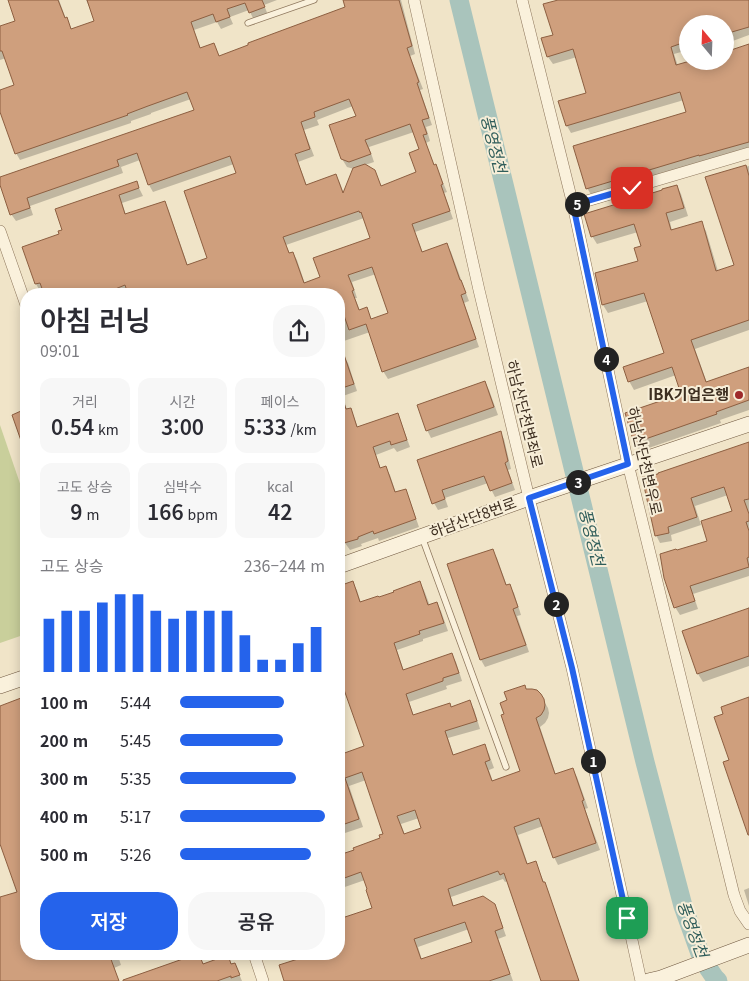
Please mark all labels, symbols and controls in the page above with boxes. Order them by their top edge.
north arrow [679,15,734,70]
map controls [679,15,734,70]
water label: 풍영정천 [476,112,514,177]
pin [611,167,653,209]
icon: check [618,174,646,202]
pin: 5 [564,192,590,216]
text: 5 [573,194,582,214]
text: 아침 러닝 [40,299,151,339]
button: share [273,305,325,357]
text: 09:01 [40,338,80,362]
pin: 4 [594,346,618,372]
text: 4 [602,349,611,369]
street label: 하남산단천변좌로 [502,358,549,470]
place label: IBK기업은행 [648,383,729,404]
marker: IBK기업은행 [733,389,745,401]
text: 거리 [72,391,98,411]
text: 시간 [170,391,195,411]
text: 페이스 [261,391,299,411]
street label: 하남산단천변우로 [623,405,668,517]
text: 0.54 [51,411,94,441]
text: 3:00 [161,411,204,441]
text: 5:33 [244,411,287,441]
text: km [94,419,119,439]
text: /km [287,419,317,439]
pin: 3 [566,470,590,494]
text: 3 [574,472,583,492]
text: 고도 상승 [57,476,113,496]
text: 심박수 [163,476,202,496]
text: kcal [267,476,293,496]
street label: 하남산단8번로 [426,491,519,542]
text: 9 [70,496,82,526]
text: 166 [147,496,184,526]
text: 42 [268,496,292,526]
text: m [82,504,99,524]
text: bpm [184,504,218,524]
water label: 풍영정천 [574,505,612,570]
text: 고도 상승 [40,553,103,577]
text: 236–244 m [244,553,325,577]
pin: 2 [544,592,568,616]
text: 2 [552,594,561,614]
text: 100 m [40,690,88,714]
text: 5:44 [120,690,151,714]
text: 200 m [40,728,88,752]
text: 5:45 [120,728,151,752]
pin: 1 [580,748,606,774]
text: 1 [589,751,598,771]
text: 300 m [40,766,88,790]
text: 5:35 [120,766,151,790]
text: 400 m [40,804,88,828]
text: 5:17 [120,804,151,828]
text: 500 m [40,842,88,866]
text: 5:26 [120,842,151,866]
button: 저장 [40,892,178,950]
button: 공유 [188,892,325,950]
pin [606,897,648,939]
water label: 풍영정천 [673,897,716,963]
icon: arrive [613,904,641,932]

